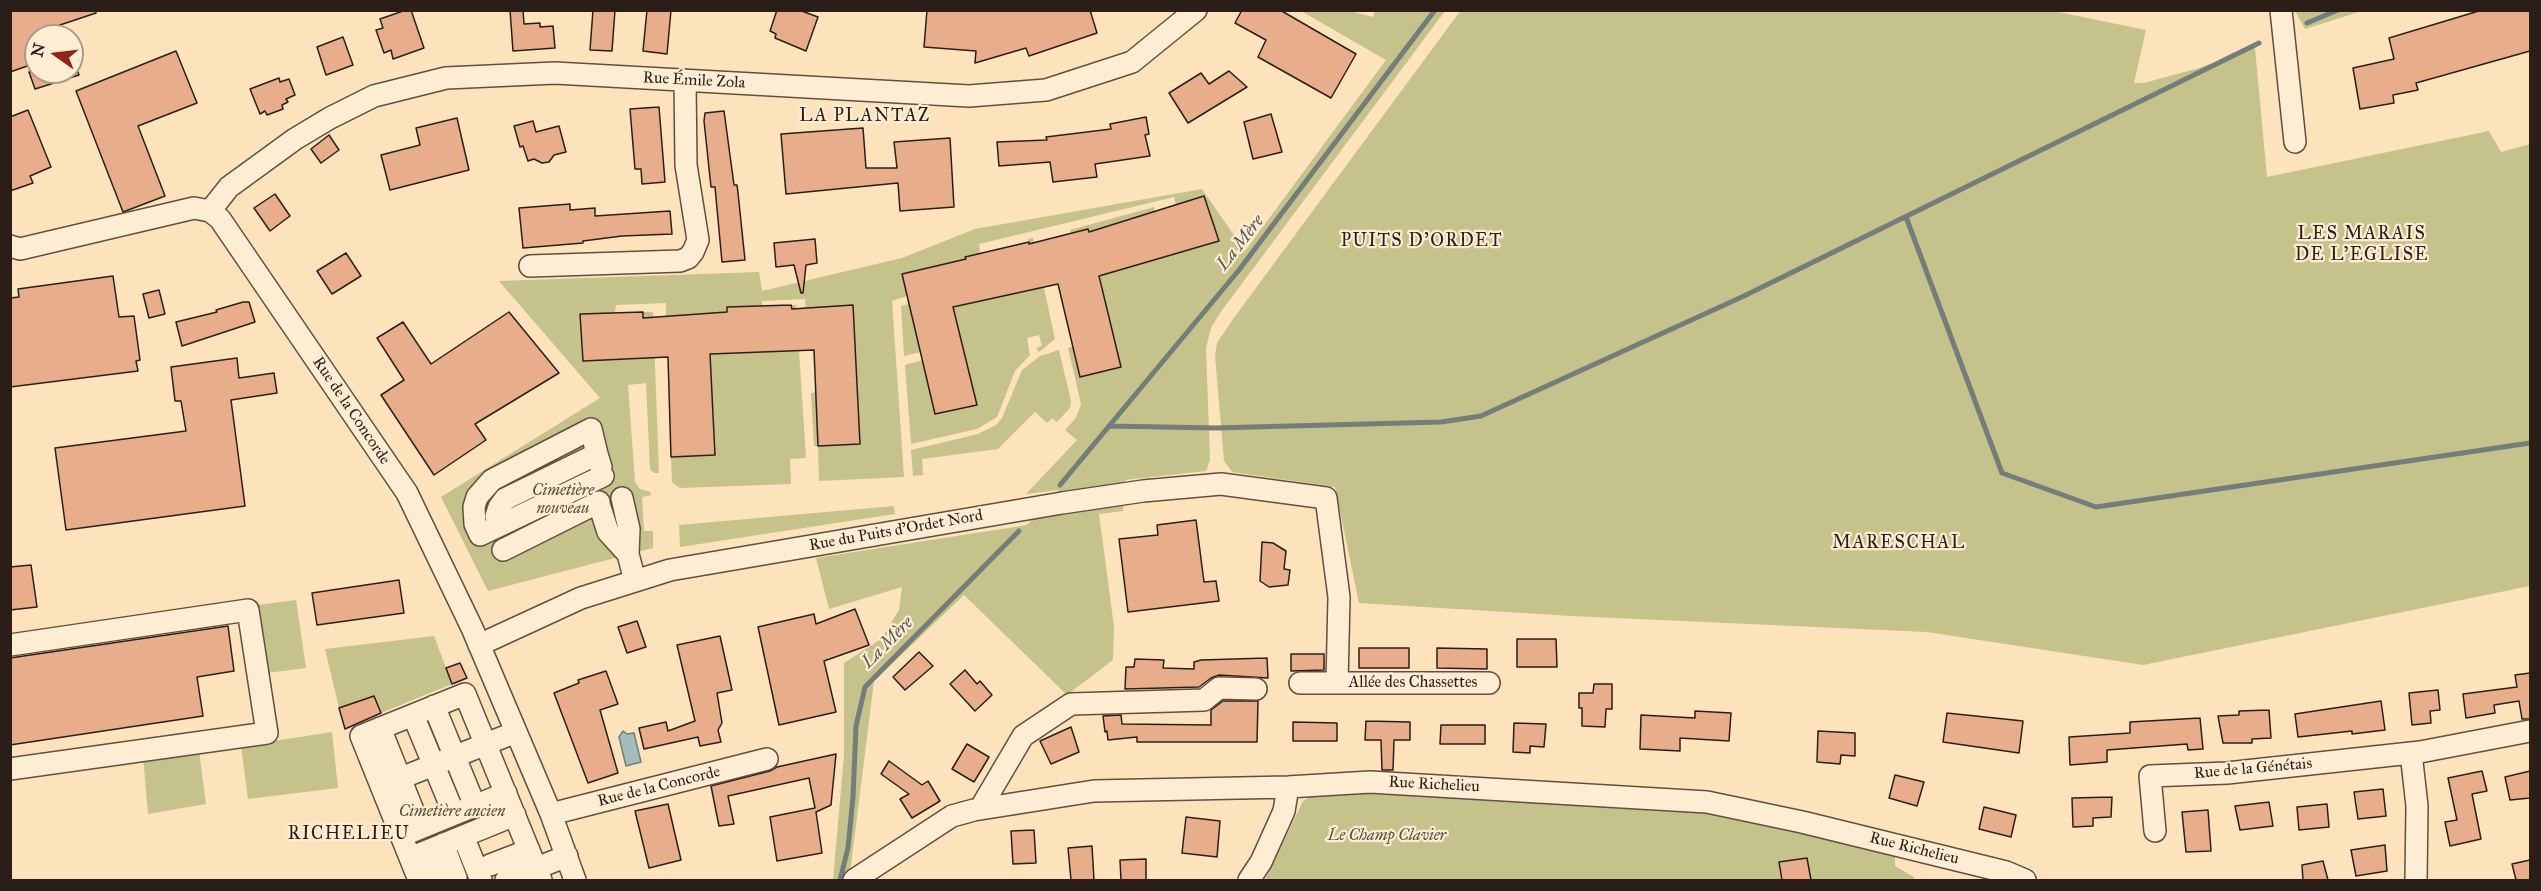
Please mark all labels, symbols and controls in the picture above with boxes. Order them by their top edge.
north arrow [24,24,84,84]
text: N [27,41,49,59]
street label: Rue Émile Zola [642,69,746,93]
district label: LA PLANTAZ [799,106,931,128]
water label: La Mère [1213,211,1269,275]
district label: LES MARAIS DE L'EGLISE [2295,224,2429,266]
district label: PUITS D'ORDET [1341,231,1503,253]
street label: Rue de la Concorde [308,354,394,468]
park label: Cimetière nouveau [532,481,594,519]
street label: Rue du Puits d'Ordet Nord [808,506,984,556]
district label: MARESCHAL [1832,533,1966,555]
water label: La Mère [858,613,918,673]
street label: Allée des Chassettes [1349,673,1477,693]
street label: Rue de la Génétais [2193,754,2313,784]
street label: Rue de la Concorde [596,762,722,812]
street label: Rue Richelieu [1388,773,1480,797]
park label: Cimetière ancien [399,802,505,822]
district label: RICHELIEU [288,824,410,846]
park label: Le Champ Clavier [1328,826,1446,846]
street label: Rue Richelieu [1867,829,1961,869]

